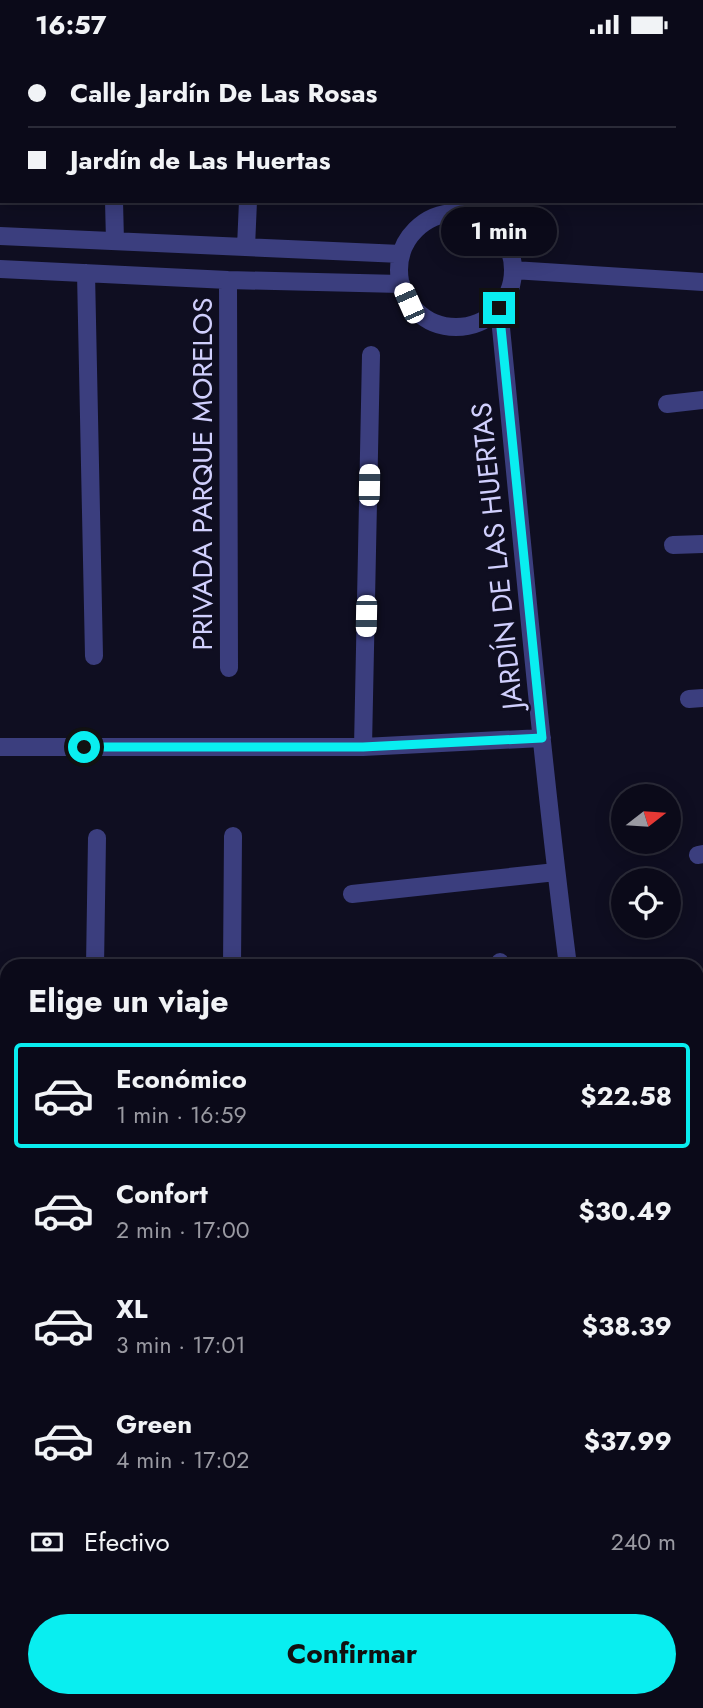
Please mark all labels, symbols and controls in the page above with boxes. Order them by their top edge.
text: 16:57 [35,6,106,44]
text: Calle Jardín De Las Rosas [70,74,377,112]
text: Jardín de Las Huertas [70,141,331,179]
callout: 1 min [441,207,557,255]
text: 1 min [470,214,528,248]
car [391,280,428,326]
route end [483,292,515,324]
street label: PRIVADA PARQUE MORELOS [182,297,223,651]
street label: JARDÍN DE LAS HUERTAS [461,401,534,715]
car [359,464,380,506]
car [356,595,377,637]
route start [68,731,100,763]
north arrow [611,784,681,854]
map controls [611,784,681,938]
button: locate [611,868,681,938]
text: Elige un viaje [28,978,229,1024]
text: Económico [116,1060,247,1098]
icon: car [32,1064,95,1127]
text: $22.58 [580,1077,672,1115]
text: 1 min · 16:59 [116,1098,247,1132]
text: Confort [116,1175,208,1213]
icon: car [32,1179,95,1242]
text: $30.49 [579,1192,672,1230]
text: 2 min · 17:00 [116,1213,250,1247]
text: XL [116,1290,148,1328]
icon: car [32,1294,95,1357]
text: $38.39 [582,1307,672,1345]
text: 3 min · 17:01 [116,1328,246,1362]
text: Green [116,1405,192,1443]
icon: car [32,1409,95,1472]
text: $37.99 [584,1422,672,1460]
text: 4 min · 17:02 [116,1443,249,1477]
icon: cash [28,1523,66,1561]
text: Efectivo [84,1523,170,1561]
text: 240 m [611,1525,676,1559]
button: Confirmar [28,1614,676,1694]

